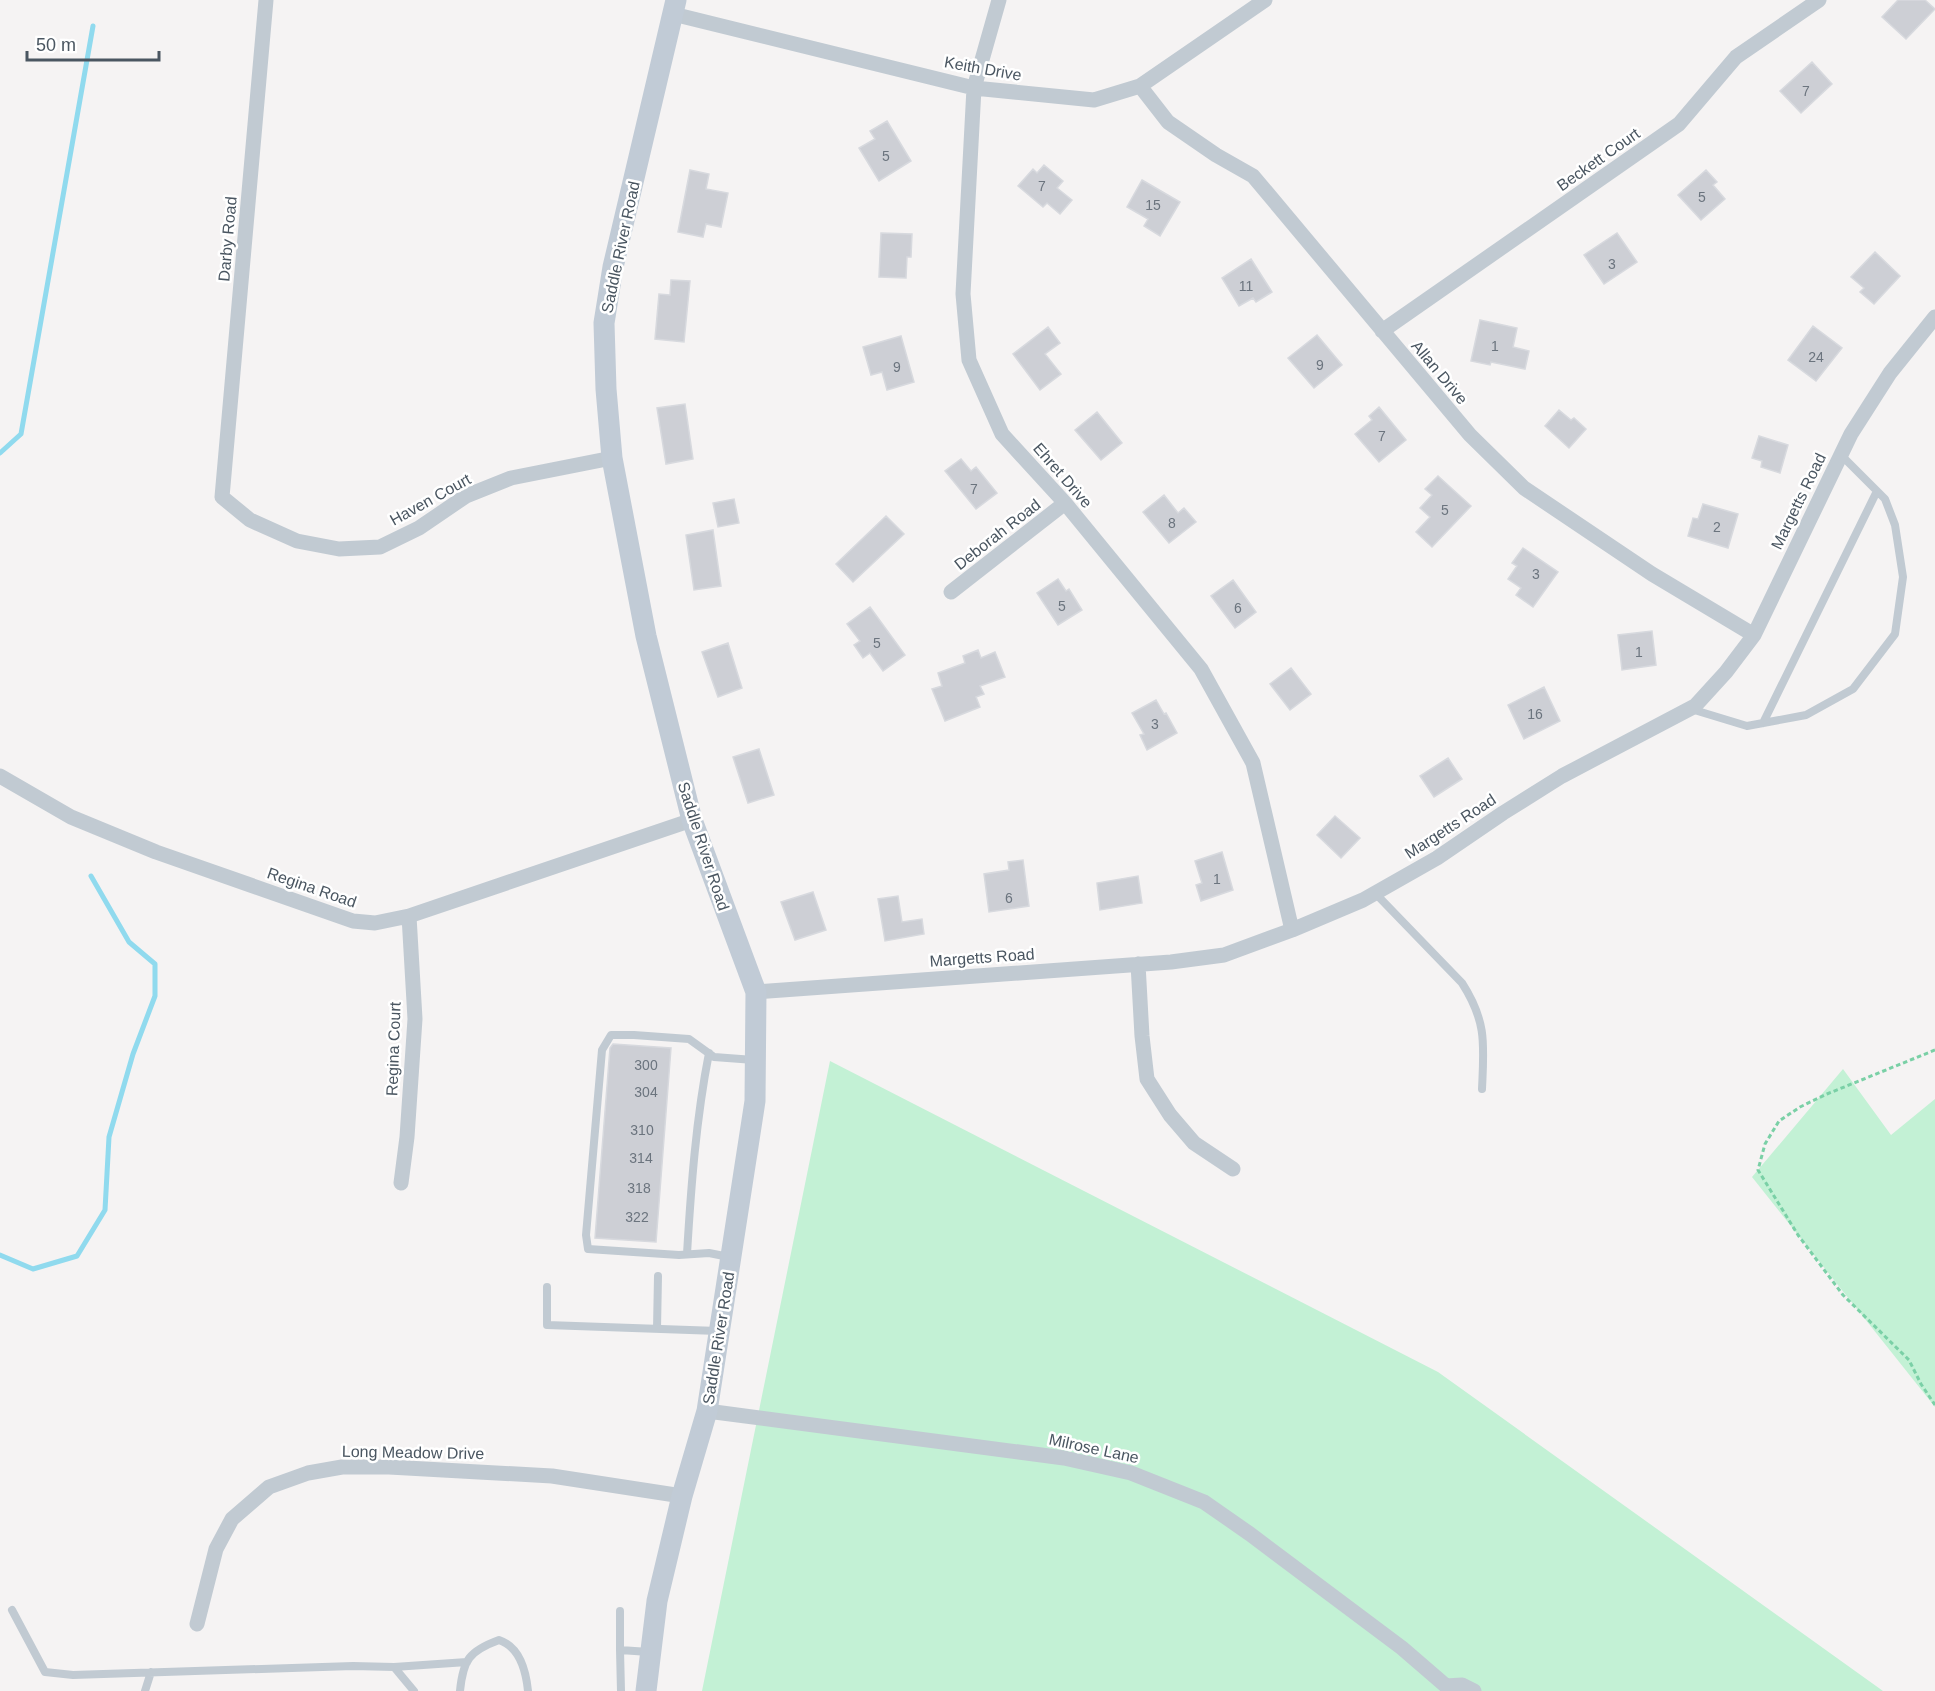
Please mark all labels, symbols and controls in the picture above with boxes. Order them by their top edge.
scale bar [27,24,159,62]
text: 50 m [36,35,76,55]
street label: Keith Drive [943,53,1023,84]
house number: 7 [1802,83,1810,99]
street label: Beckett Court [1554,124,1643,194]
house number: 5 [882,148,890,164]
house number: 7 [1038,178,1046,194]
street label: Saddle River Road [598,180,643,315]
house number: 5 [1698,189,1706,205]
street label: Darby Road [215,196,240,282]
house number: 15 [1145,197,1161,213]
house number: 3 [1608,256,1616,272]
house number: 11 [1239,278,1253,294]
street label: Allan Drive [1408,337,1471,407]
house number: 1 [1491,338,1499,354]
house number: 24 [1808,349,1824,365]
house number: 9 [1316,357,1324,373]
house number: 9 [893,359,901,375]
house number: 7 [1378,428,1386,444]
street label: Ehret Drive [1030,440,1095,511]
street label: Margetts Road [1768,450,1829,552]
street label: Haven Court [387,470,474,529]
house number: 7 [970,481,978,497]
street label: Deborah Road [951,496,1044,573]
house number: 5 [1441,502,1449,518]
house number: 8 [1168,515,1176,531]
house number: 2 [1713,519,1721,535]
house number: 3 [1532,566,1540,582]
house number: 5 [1058,598,1066,614]
house number: 6 [1234,600,1242,616]
house number: 5 [873,635,881,651]
house number: 1 [1635,644,1643,660]
house number: 16 [1527,706,1543,722]
house number: 3 [1151,716,1159,732]
street label: Saddle River Road [675,780,732,913]
street label: Margetts Road [1402,791,1499,862]
street label: Regina Road [265,864,359,911]
house number: 1 [1213,871,1221,887]
house number: 6 [1005,890,1013,906]
street label: Margetts Road [929,945,1035,970]
street label: Regina Court [383,1001,404,1096]
house number: 300 [634,1057,658,1073]
house number: 304 [634,1084,658,1100]
house number: 310 [630,1122,654,1138]
house number: 314 [629,1150,653,1166]
house number: 318 [627,1180,651,1196]
house number: 322 [625,1209,649,1225]
street label: Saddle River Road [700,1270,737,1406]
street label: Milrose Lane [1047,1431,1141,1466]
street label: Long Meadow Drive [342,1443,484,1462]

